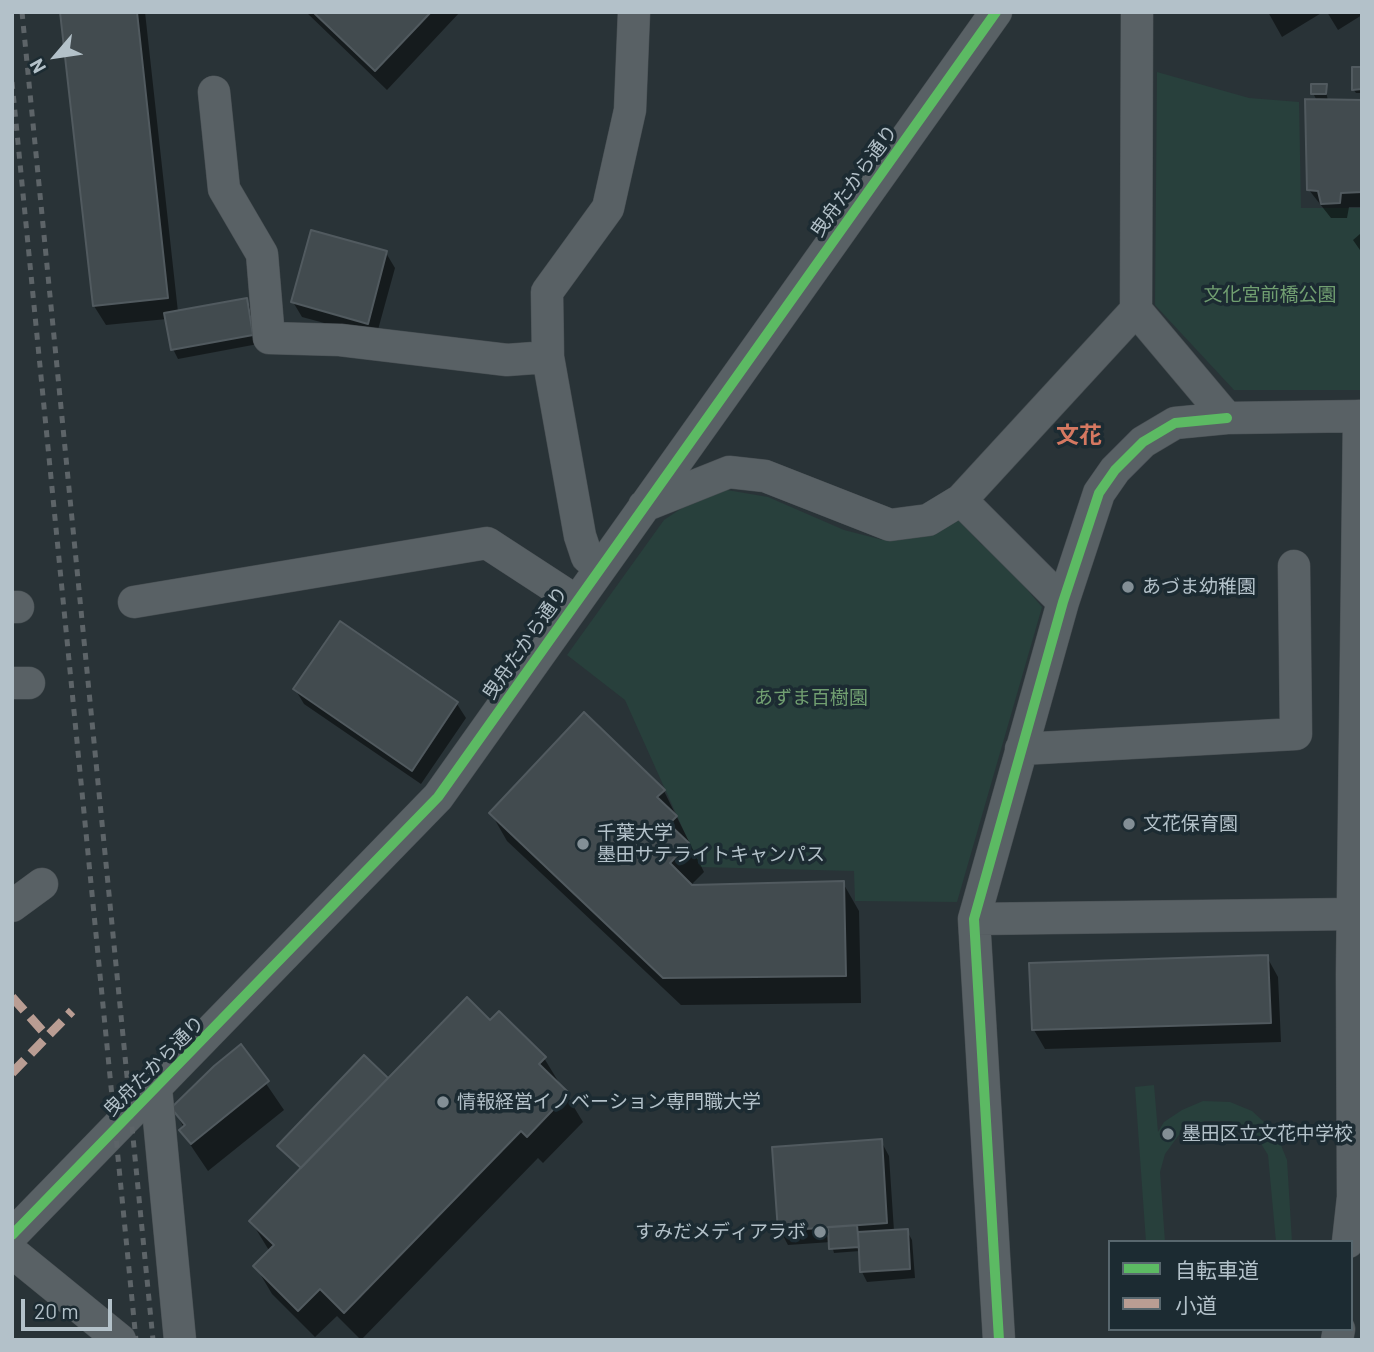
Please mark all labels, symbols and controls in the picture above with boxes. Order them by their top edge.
north arrow [21,21,91,91]
text: N [24,55,50,78]
street label: 曳舟たから通り [806,120,902,242]
park label: 文化宮前橋公園 [1204,284,1336,306]
district label: 文花 [1056,421,1102,449]
place label: あづま幼稚園 [1142,576,1256,598]
marker: あづま幼稚園 [1120,579,1136,595]
street label: 曳舟たから通り [478,582,572,704]
park label: あずま百樹園 [754,687,868,709]
place label: 文花保育園 [1143,813,1238,835]
marker: 文花保育園 [1121,816,1137,832]
place label: 千葉大学 墨田サテライトキャンパス [597,822,825,866]
marker: 千葉大学 墨田サテライトキャンパス [575,836,591,852]
street label: 曳舟たから通り [99,1011,209,1121]
place label: 情報経営イノベーション専門職大学 [457,1091,761,1113]
marker: 情報経営イノベーション専門職大学 [435,1094,451,1110]
place label: 墨田区立文花中学校 [1182,1123,1353,1145]
marker: 墨田区立文花中学校 [1160,1126,1176,1142]
place label: すみだメディアラボ [635,1221,806,1243]
marker: すみだメディアラボ [812,1224,828,1240]
legend [1108,1240,1353,1331]
text: 自転車道 [1175,1257,1259,1282]
scale bar [24,1286,116,1330]
text: 小道 [1175,1292,1217,1317]
text: 20 m [34,1298,79,1323]

